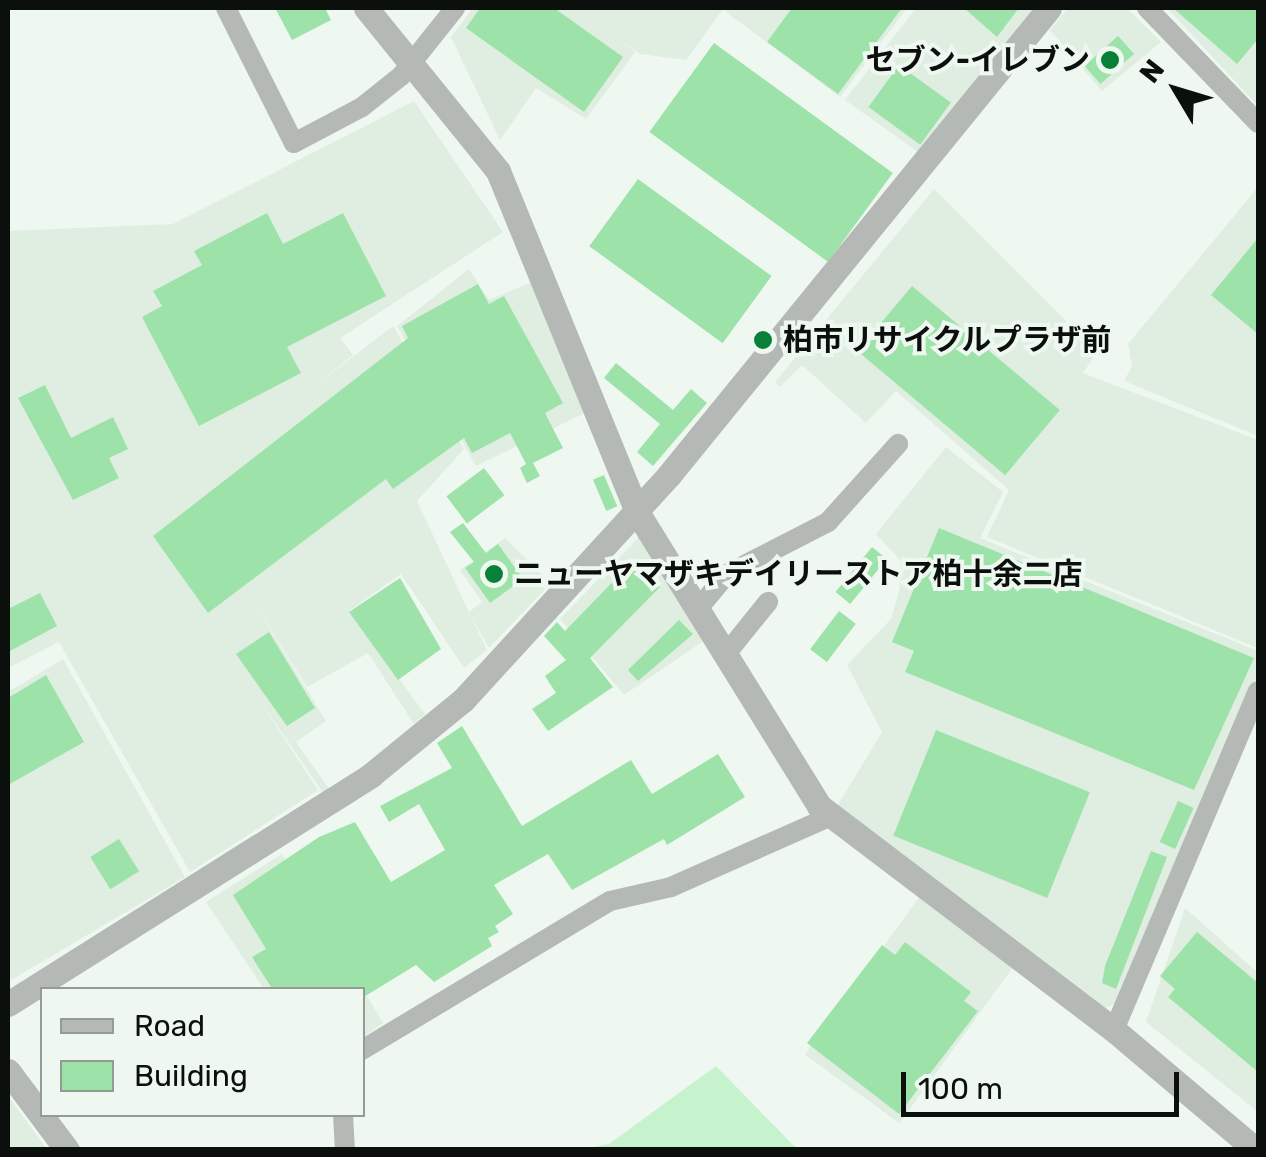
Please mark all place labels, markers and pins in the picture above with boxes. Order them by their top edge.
place label: セブン-イレブン [866,42,1090,78]
marker: セブン-イレブン [1099,49,1121,71]
place label: 柏市リサイクルプラザ前 [783,322,1113,358]
marker: 柏市リサイクルプラザ前 [752,329,774,351]
place label: ニューヤマザキデイリーストア柏十余二店 [514,556,1084,592]
marker: ニューヤマザキデイリーストア柏十余二店 [483,563,505,585]

